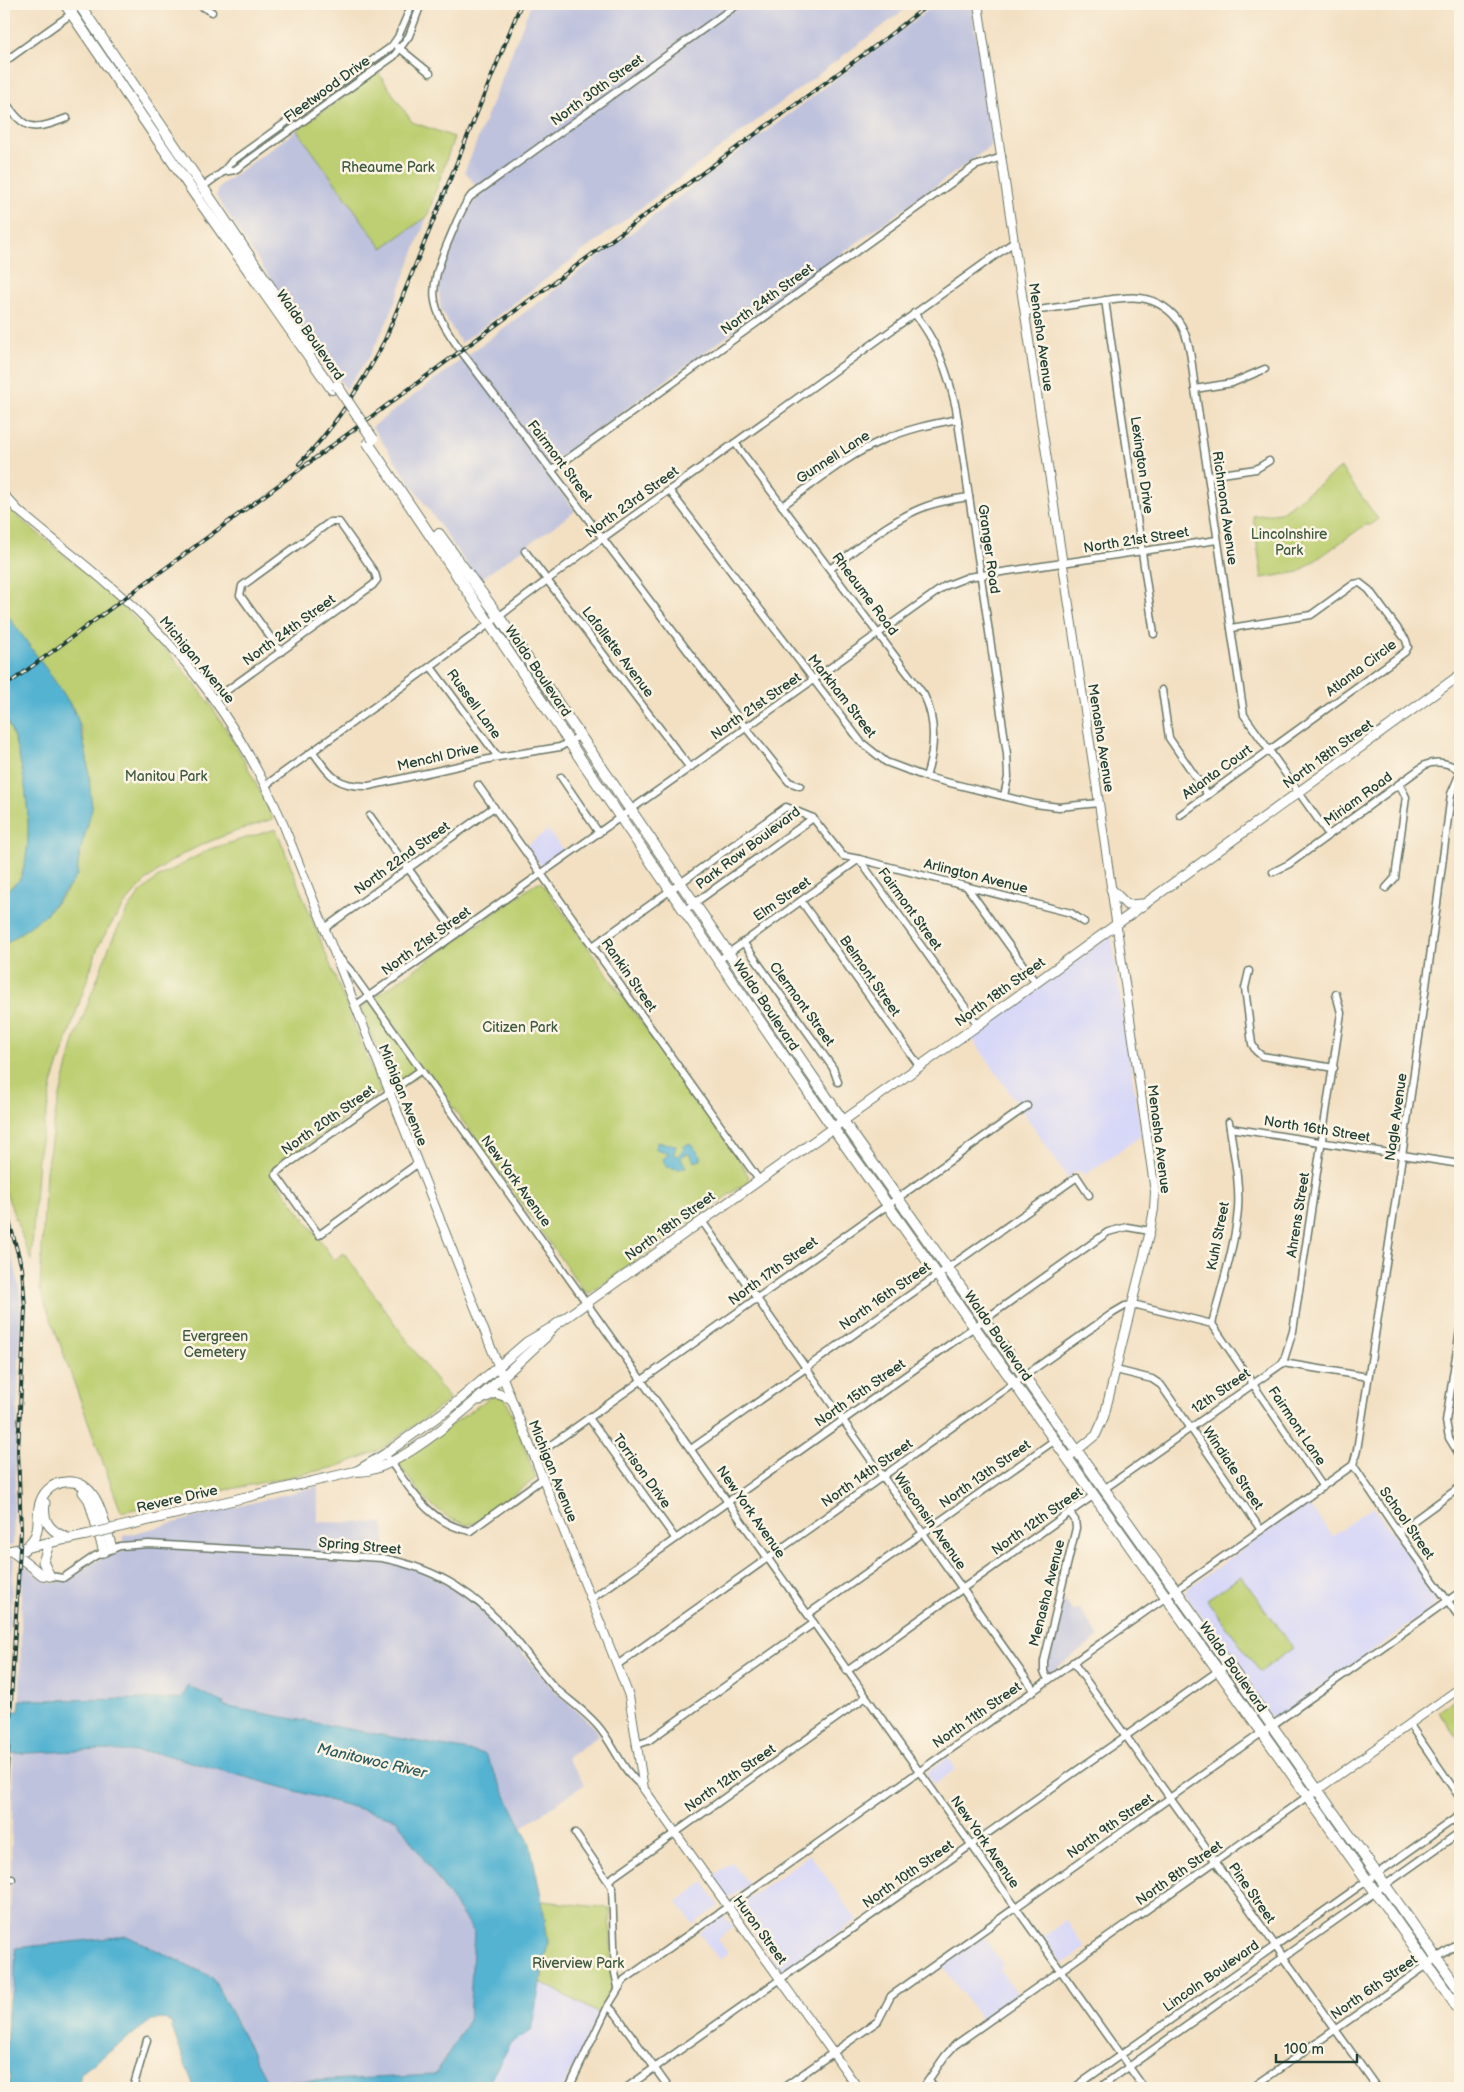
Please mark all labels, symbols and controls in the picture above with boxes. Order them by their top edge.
street label: North 30th Street [547,50,647,129]
street label: Fleetwood Drive [281,52,373,126]
park label: Rheaume Park [341,159,435,176]
street label: North 24th Street [717,259,817,338]
street label: Menasha Avenue [1025,282,1057,392]
street label: Waldo Boulevard [273,287,347,383]
street label: Lexington Drive [1127,415,1157,515]
street label: Fairmont Street [524,417,597,506]
street label: Gunnell Lane [793,427,873,487]
street label: Richmond Avenue [1209,450,1241,566]
street label: North 23rd Street [582,462,682,541]
street label: Granger Road [974,503,1004,595]
street label: North 21st Street [1082,523,1190,557]
park label: Lincolnshire Park [1251,526,1327,559]
street label: Rheaume Road [828,549,902,639]
street label: North 24th Street [239,590,339,669]
street label: Lafollette Avenue [578,603,658,701]
street label: Michigan Avenue [156,613,238,707]
street label: Waldo Boulevard [501,622,575,720]
street label: Atlanta Circle [1322,636,1400,700]
street label: Markham Street [804,651,880,742]
street label: Russell Lane [443,666,505,742]
street label: North 21st Street [708,668,805,743]
street label: Menasha Avenue [1084,683,1118,793]
street label: North 18th Street [1280,715,1377,792]
street label: Menchl Drive [396,739,480,775]
street label: Atlanta Court [1179,741,1256,803]
park label: Manitou Park [125,768,207,785]
street label: Miriam Road [1320,768,1396,830]
street label: Park Row Boulevard [692,803,804,893]
street label: North 22nd Street [351,817,454,898]
street label: Arlington Avenue [922,855,1030,897]
street label: Fairmont Street [874,864,946,954]
street label: Elm Street [750,873,814,925]
street label: North 21st Street [378,903,474,979]
street label: Belmont Street [836,932,905,1020]
street label: Rankin Street [597,935,661,1016]
street label: North 18th Street [952,953,1049,1030]
street label: Waldo Boulevard [729,956,803,1054]
street label: Clermont Street [766,959,839,1050]
park label: Citizen Park [482,1019,558,1036]
street label: Michigan Avenue [375,1042,431,1148]
street label: Nagle Avenue [1381,1072,1411,1162]
street label: North 20th Street [278,1081,378,1159]
street label: Menasha Avenue [1144,1084,1174,1194]
street label: North 16th Street [1263,1112,1372,1146]
street label: New York Avenue [477,1132,555,1230]
street label: Ahrens Street [1283,1170,1313,1259]
street label: North 18th Street [622,1187,719,1264]
street label: Kuhl Street [1203,1200,1233,1272]
street label: North 17th Street [725,1233,821,1309]
street label: North 16th Street [836,1258,934,1334]
street label: Waldo Boulevard [961,1288,1035,1384]
park label: Evergreen Cemetery [182,1328,248,1361]
street label: North 15th Street [811,1355,909,1431]
street label: 12th Street [1188,1364,1254,1417]
street label: Fairmont Lane [1264,1383,1330,1469]
street label: Michigan Avenue [525,1418,581,1524]
street label: Windiate Street [1199,1423,1267,1513]
street label: Torrison Drive [609,1431,675,1511]
street label: North 14th Street [818,1435,916,1511]
street label: North 13th Street [936,1436,1034,1512]
street label: New York Avenue [713,1463,789,1561]
street label: Wisconsin Avenue [890,1469,970,1573]
street label: Revere Drive [135,1481,219,1517]
street label: North 12th Street [988,1483,1086,1559]
street label: School Street [1376,1483,1439,1563]
street label: Spring Street [318,1534,403,1558]
street label: Menasha Avenue [1025,1538,1069,1648]
street label: Waldo Boulevard [1196,1619,1270,1715]
street label: North 11th Street [929,1678,1025,1752]
water label: Manitowoc River [315,1739,430,1783]
street label: North 12th Street [681,1740,779,1816]
street label: North 9th Street [1064,1790,1157,1862]
street label: New York Avenue [947,1793,1023,1891]
street label: North 10th Street [859,1836,957,1912]
street label: North 8th Street [1132,1836,1226,1909]
street label: Pine Street [1225,1859,1280,1927]
street label: Huron Street [729,1892,791,1968]
street label: Lincoln Boulevard [1160,1937,1262,2015]
street label: North 6th Street [1327,1950,1421,2023]
park label: Riverview Park [532,1955,624,1972]
scale bar [1276,2032,1358,2064]
text: 100 m [1284,2040,1324,2059]

